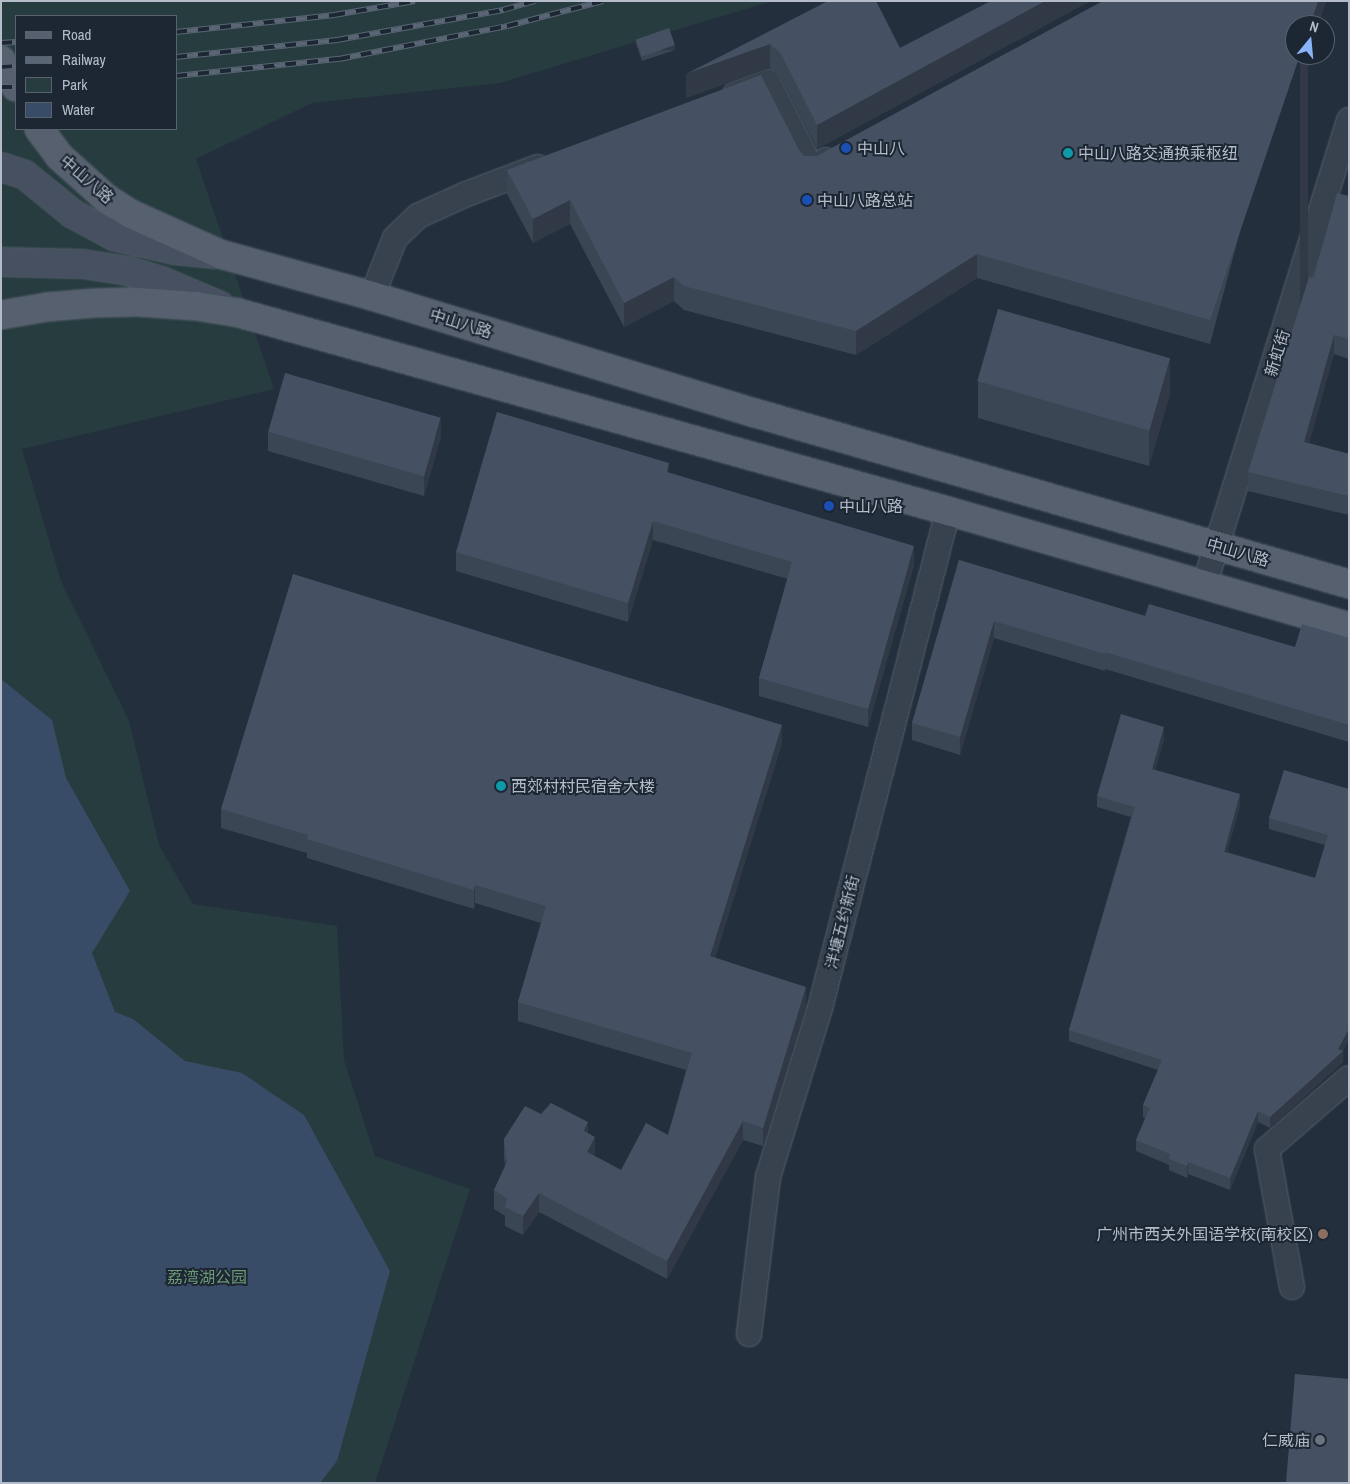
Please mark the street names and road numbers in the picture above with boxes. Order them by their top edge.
street label: 中山八路 [57,151,117,207]
street label: 中山八路 [428,304,494,342]
street label: 新虹街 [1261,327,1293,379]
street label: 中山八路 [1205,534,1271,570]
street label: 泮塘五约新街 [821,873,863,971]

